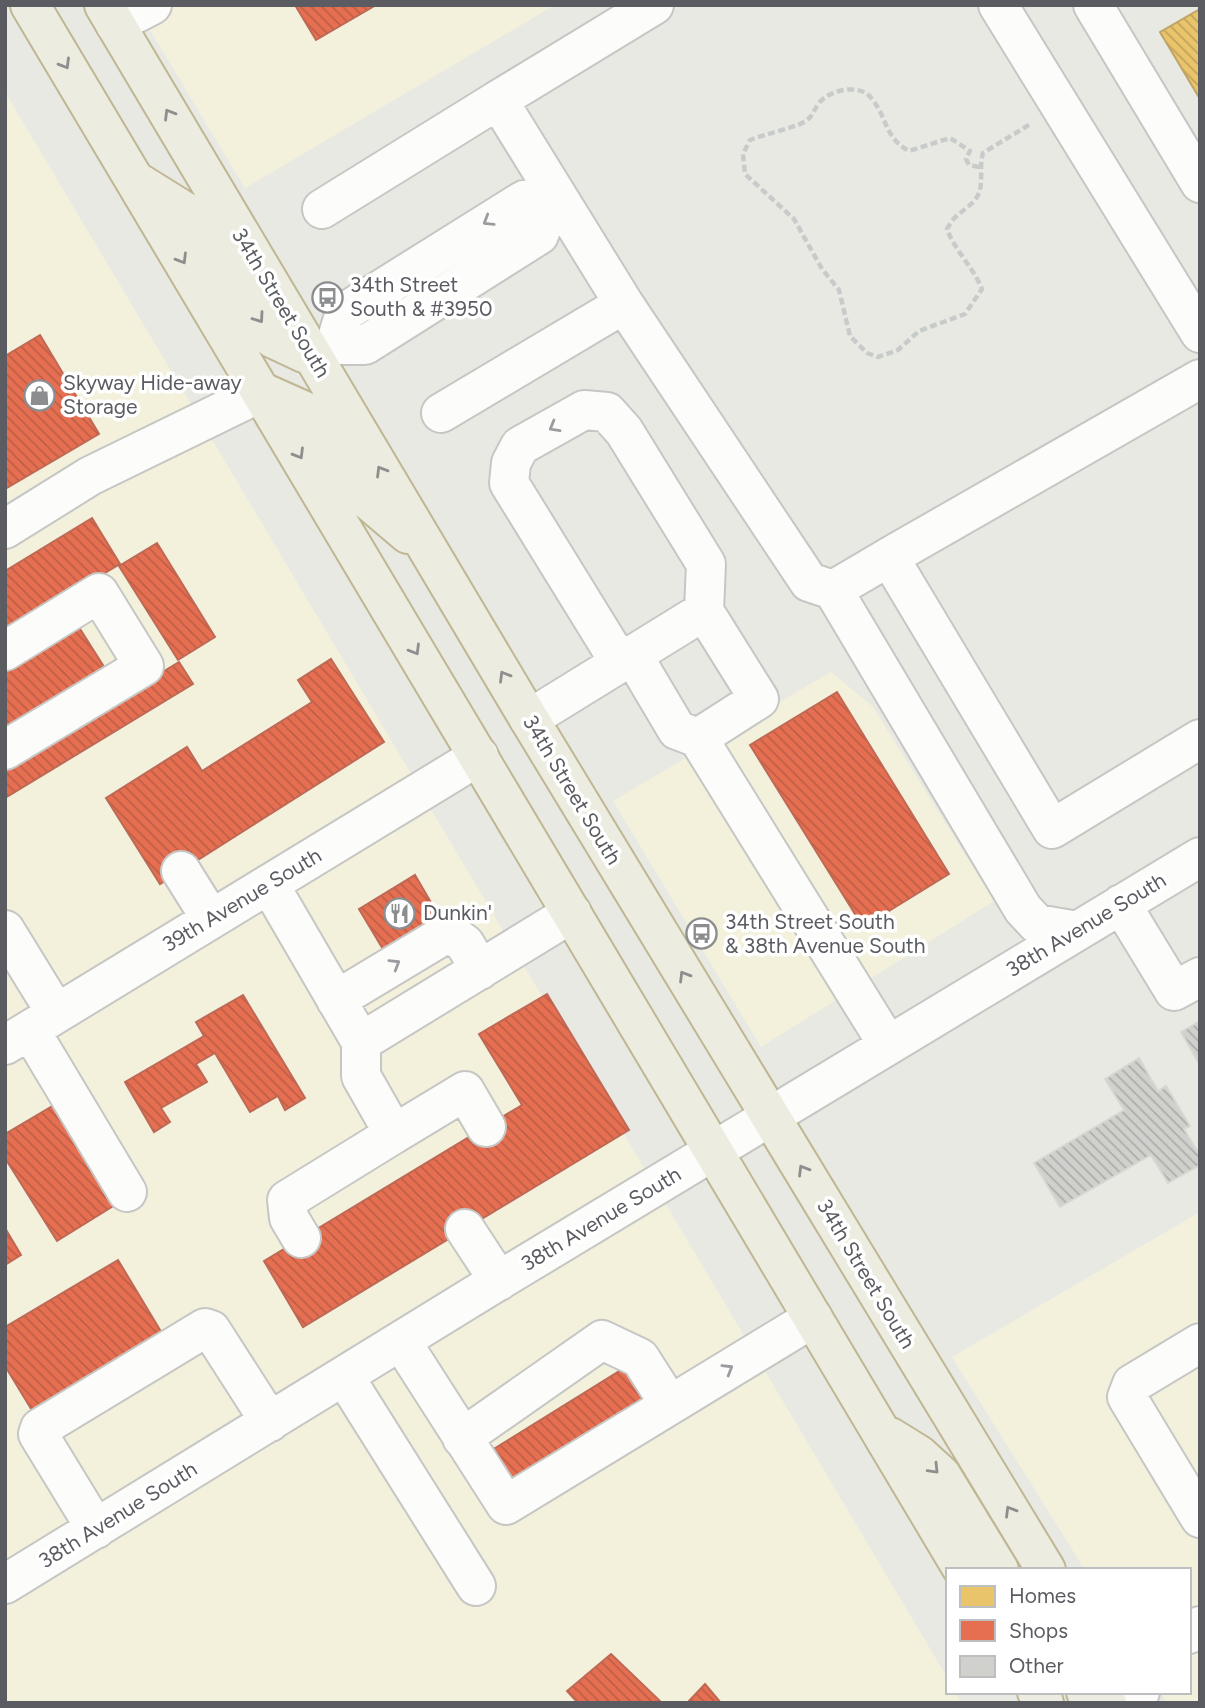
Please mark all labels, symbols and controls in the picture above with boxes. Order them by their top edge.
one-way arrow [57,57,70,70]
one-way arrow [164,109,177,122]
one-way arrow [483,213,496,226]
street label: 34th Street South [227,224,336,382]
one-way arrow [174,252,187,265]
place label: 34th Street South & #3950 [350,272,492,321]
bus stop icon: 34th Street South & #3950 [310,280,344,314]
one-way arrow [251,310,263,323]
place label: Skyway Hide-away Storage [63,370,242,419]
shop icon: Skyway Hide-away Storage [23,378,57,412]
one-way arrow [549,419,561,432]
one-way arrow [291,447,304,460]
one-way arrow [377,465,390,478]
one-way arrow [407,642,420,655]
one-way arrow [499,671,512,684]
street label: 34th Street South [518,711,627,869]
street label: 39th Avenue South [158,842,326,957]
street label: 38th Avenue South [1001,867,1170,982]
restaurant icon: Dunkin' [383,896,417,930]
place label: Dunkin' [423,900,492,925]
place label: 34th Street South & 38th Avenue South [725,909,926,958]
bus stop icon: 34th Street South & 38th Avenue South [685,917,719,951]
one-way arrow [387,960,400,973]
one-way arrow [679,971,692,984]
street label: 38th Avenue South [516,1161,685,1276]
one-way arrow [799,1165,812,1178]
street label: 34th Street South [812,1195,921,1353]
one-way arrow [720,1364,733,1377]
street label: 38th Avenue South [34,1456,201,1573]
one-way arrow [926,1461,939,1474]
one-way arrow [1006,1506,1019,1519]
legend [946,1568,1191,1694]
text: Homes [1009,1583,1076,1608]
text: Shops [1009,1618,1068,1643]
text: Other [1009,1653,1064,1678]

